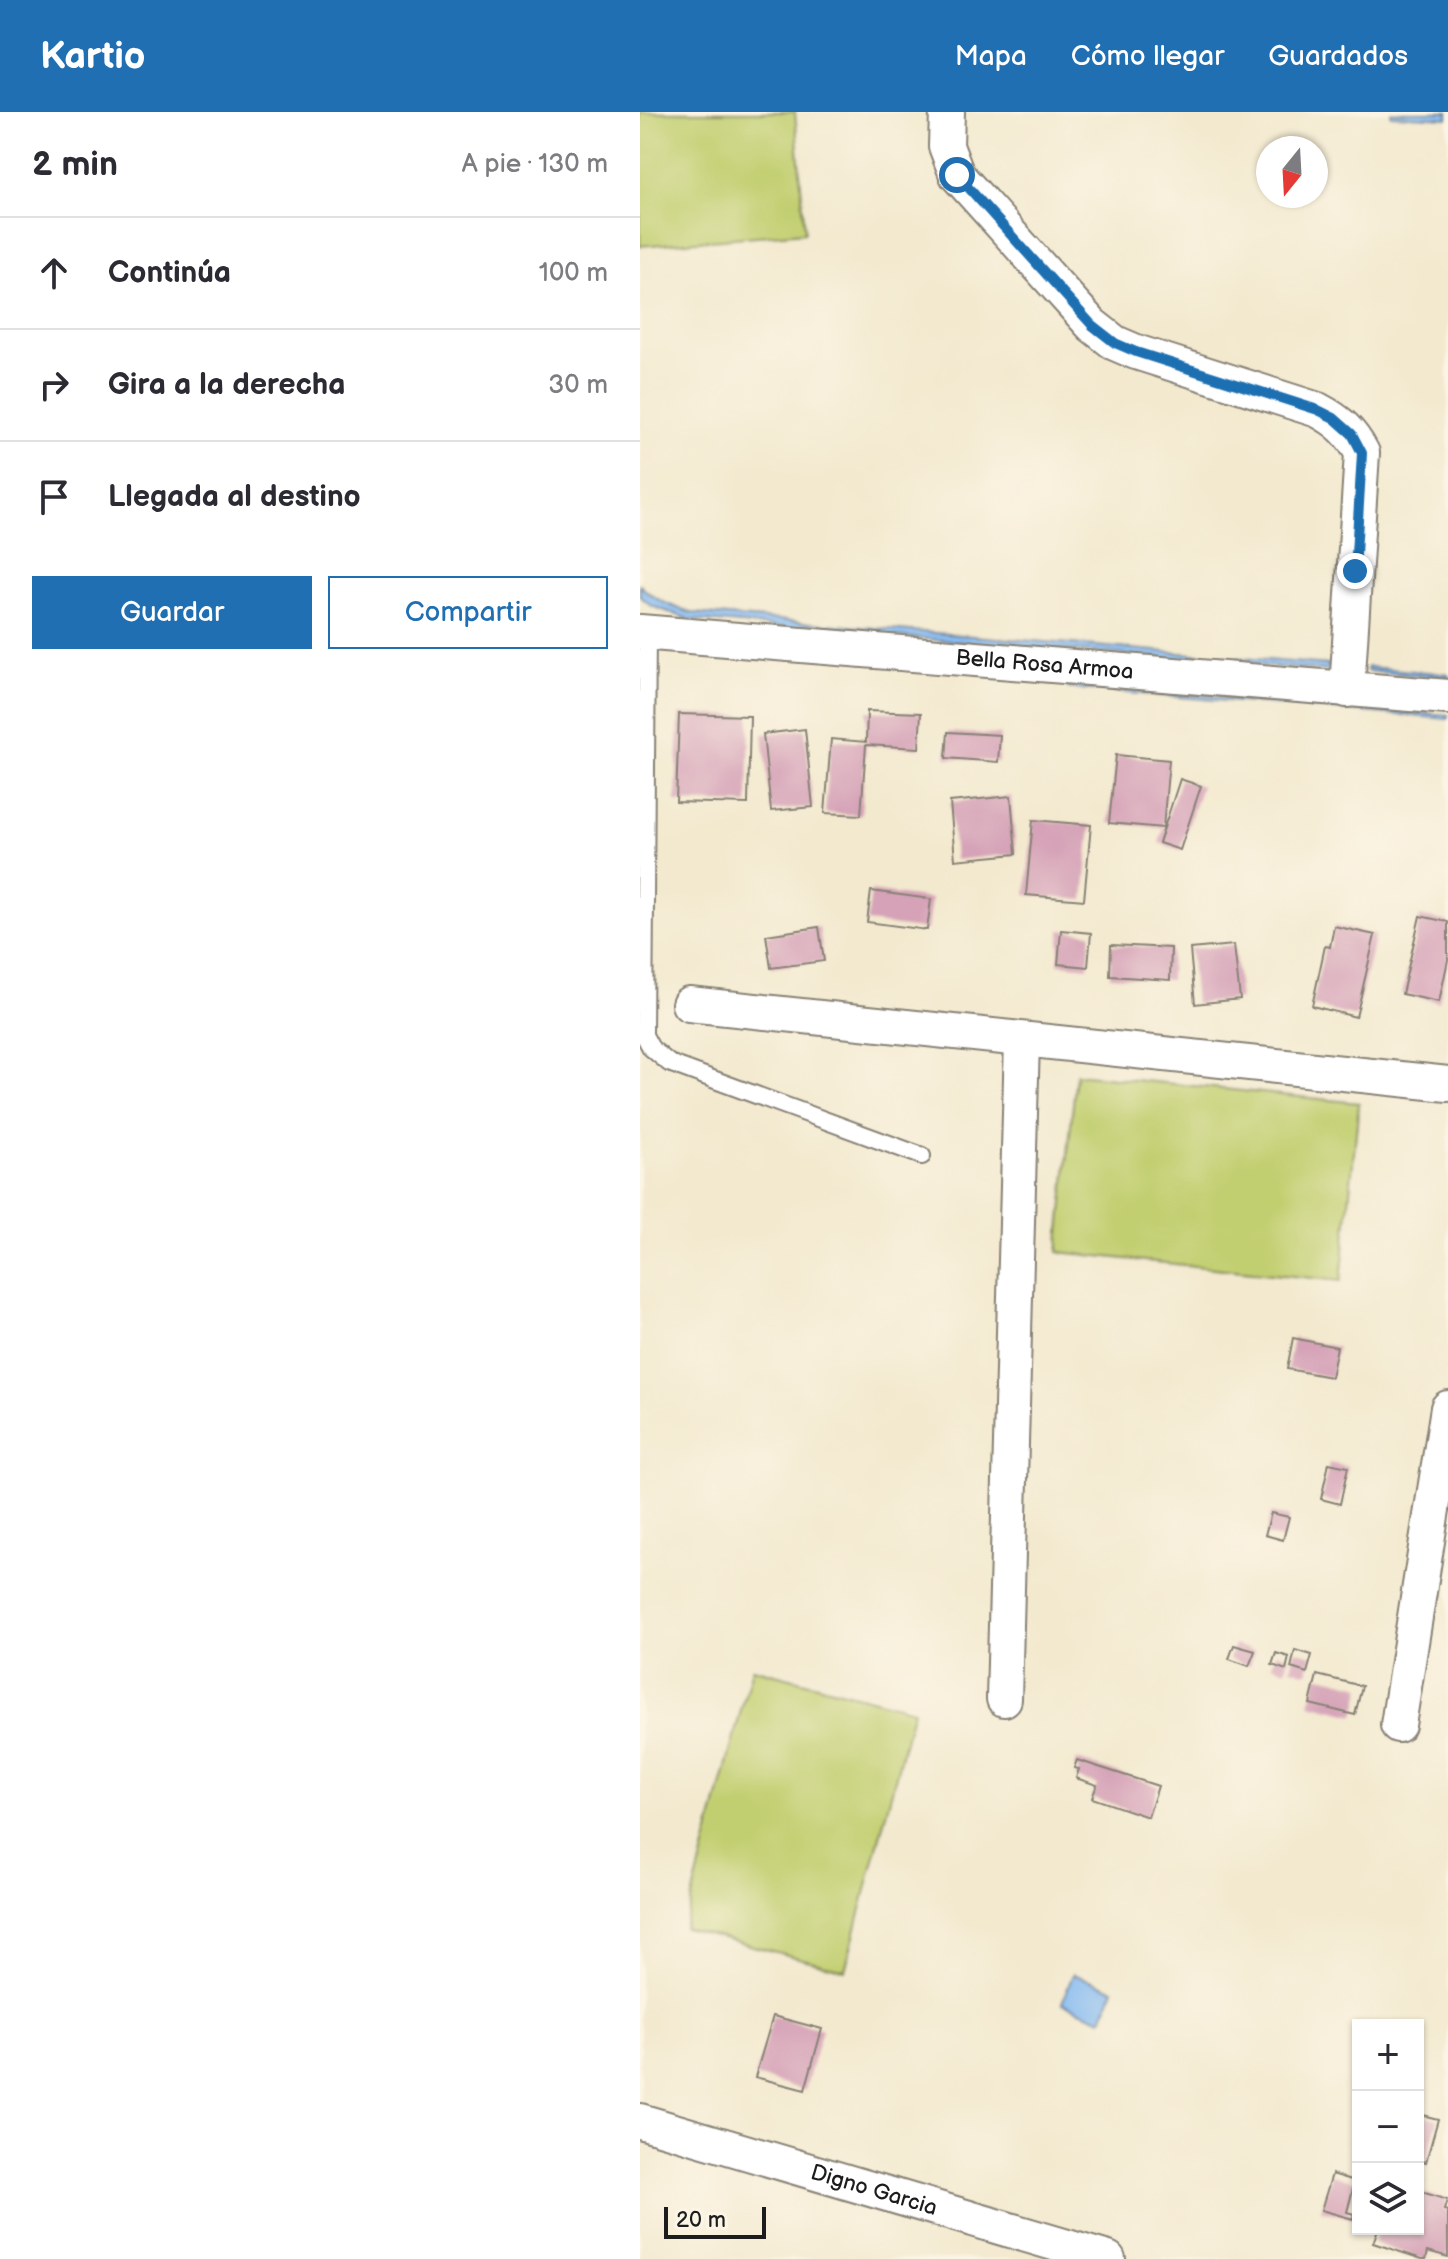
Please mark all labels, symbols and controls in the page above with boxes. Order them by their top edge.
text: Kartio [40,34,146,79]
text: Mapa [955,40,1027,73]
text: Cómo llegar [1071,40,1224,73]
text: Guardados [1268,40,1408,73]
north arrow [1256,136,1328,208]
text: 2 min [32,144,118,185]
text: A pie · 130 m [462,149,608,180]
route start [939,157,975,193]
icon: ahead [32,251,76,295]
text: Continúa [108,255,231,291]
text: 100 m [539,258,608,289]
icon: right [32,363,76,407]
text: Gira a la derecha [108,367,345,403]
text: 30 m [548,370,608,401]
icon: arrive [32,475,76,519]
text: Llegada al destino [108,479,361,515]
route end [1337,553,1373,589]
button: Guardar [32,576,312,649]
button: Compartir [328,576,608,649]
street label: Bella Rosa Armoa [955,644,1135,685]
map controls [1352,2019,1424,2235]
button: + [1352,2019,1424,2091]
button: − [1352,2091,1424,2163]
street label: Digno Garcia [808,2159,940,2221]
button: layers [1352,2163,1424,2235]
scale bar [664,2203,766,2239]
text: 20 m [676,2207,726,2234]

